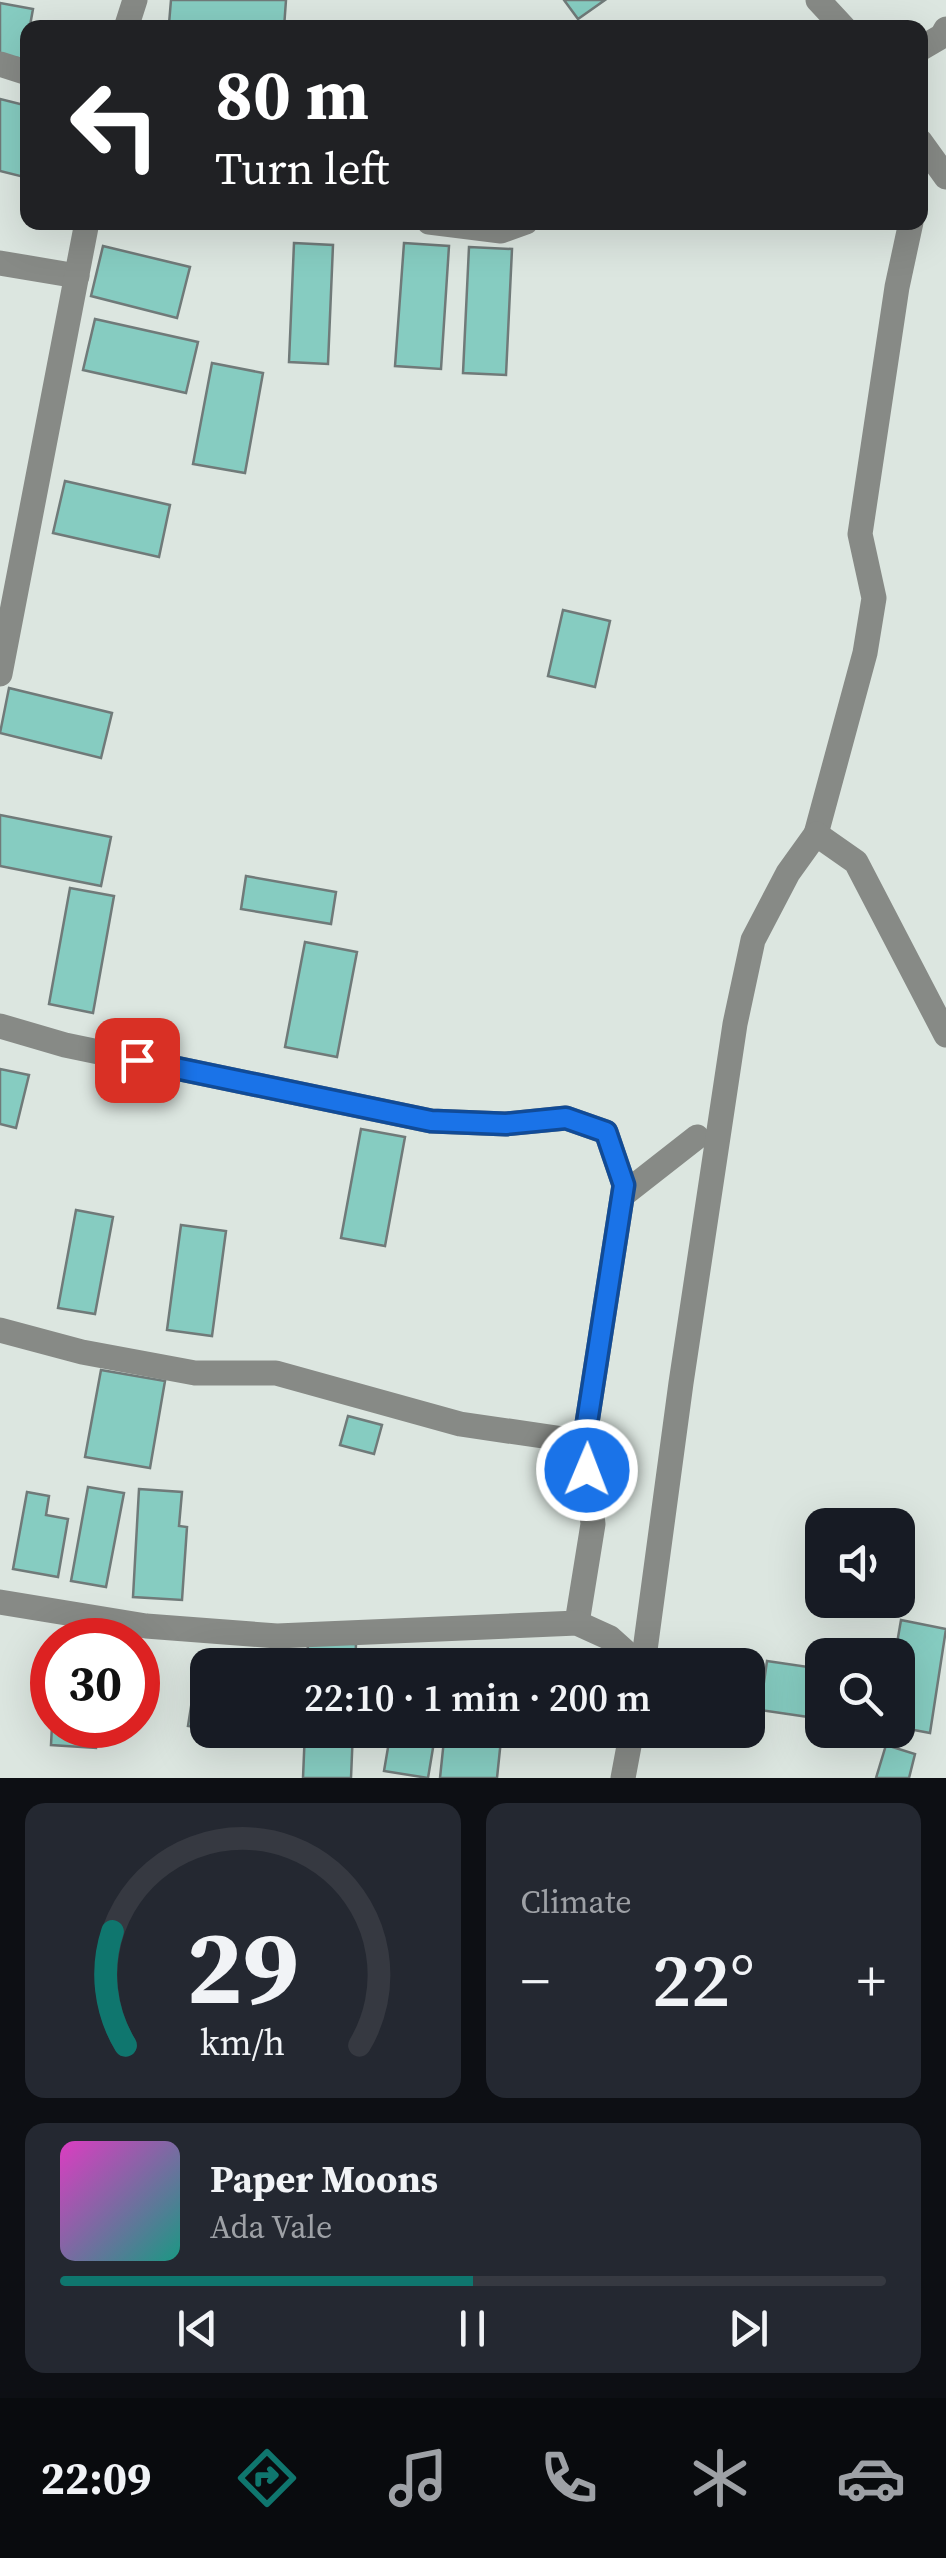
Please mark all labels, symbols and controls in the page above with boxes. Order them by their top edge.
text: 80 m [215,46,369,142]
icon: left [50,60,180,190]
text: Turn left [215,137,389,199]
pin [95,1018,180,1103]
icon: arrive [110,1033,165,1088]
position arrow [535,1418,639,1522]
map controls [805,1508,915,1748]
button: sound [805,1508,915,1618]
speed limit sign: 30 [30,1618,160,1748]
button: search [805,1638,915,1748]
text: 22:10 · 1 min · 200 m [304,1672,651,1724]
text: Climate [521,1880,632,1924]
text: 29 [186,1895,299,2038]
text: 22° [652,1928,755,2031]
text: − [521,1943,550,2018]
text: + [857,1943,886,2018]
text: km/h [200,2018,285,2067]
text: Paper Moons [210,2153,438,2205]
text: Ada Vale [210,2205,332,2249]
icon: previous [170,2301,225,2356]
icon: pause [445,2301,500,2356]
icon: next [721,2301,776,2356]
icon: directions [232,2443,302,2513]
icon: music [383,2443,453,2513]
icon: phone [534,2443,604,2513]
icon: climate [685,2443,755,2513]
icon: car [836,2443,906,2513]
text: 22:09 [40,2447,151,2509]

